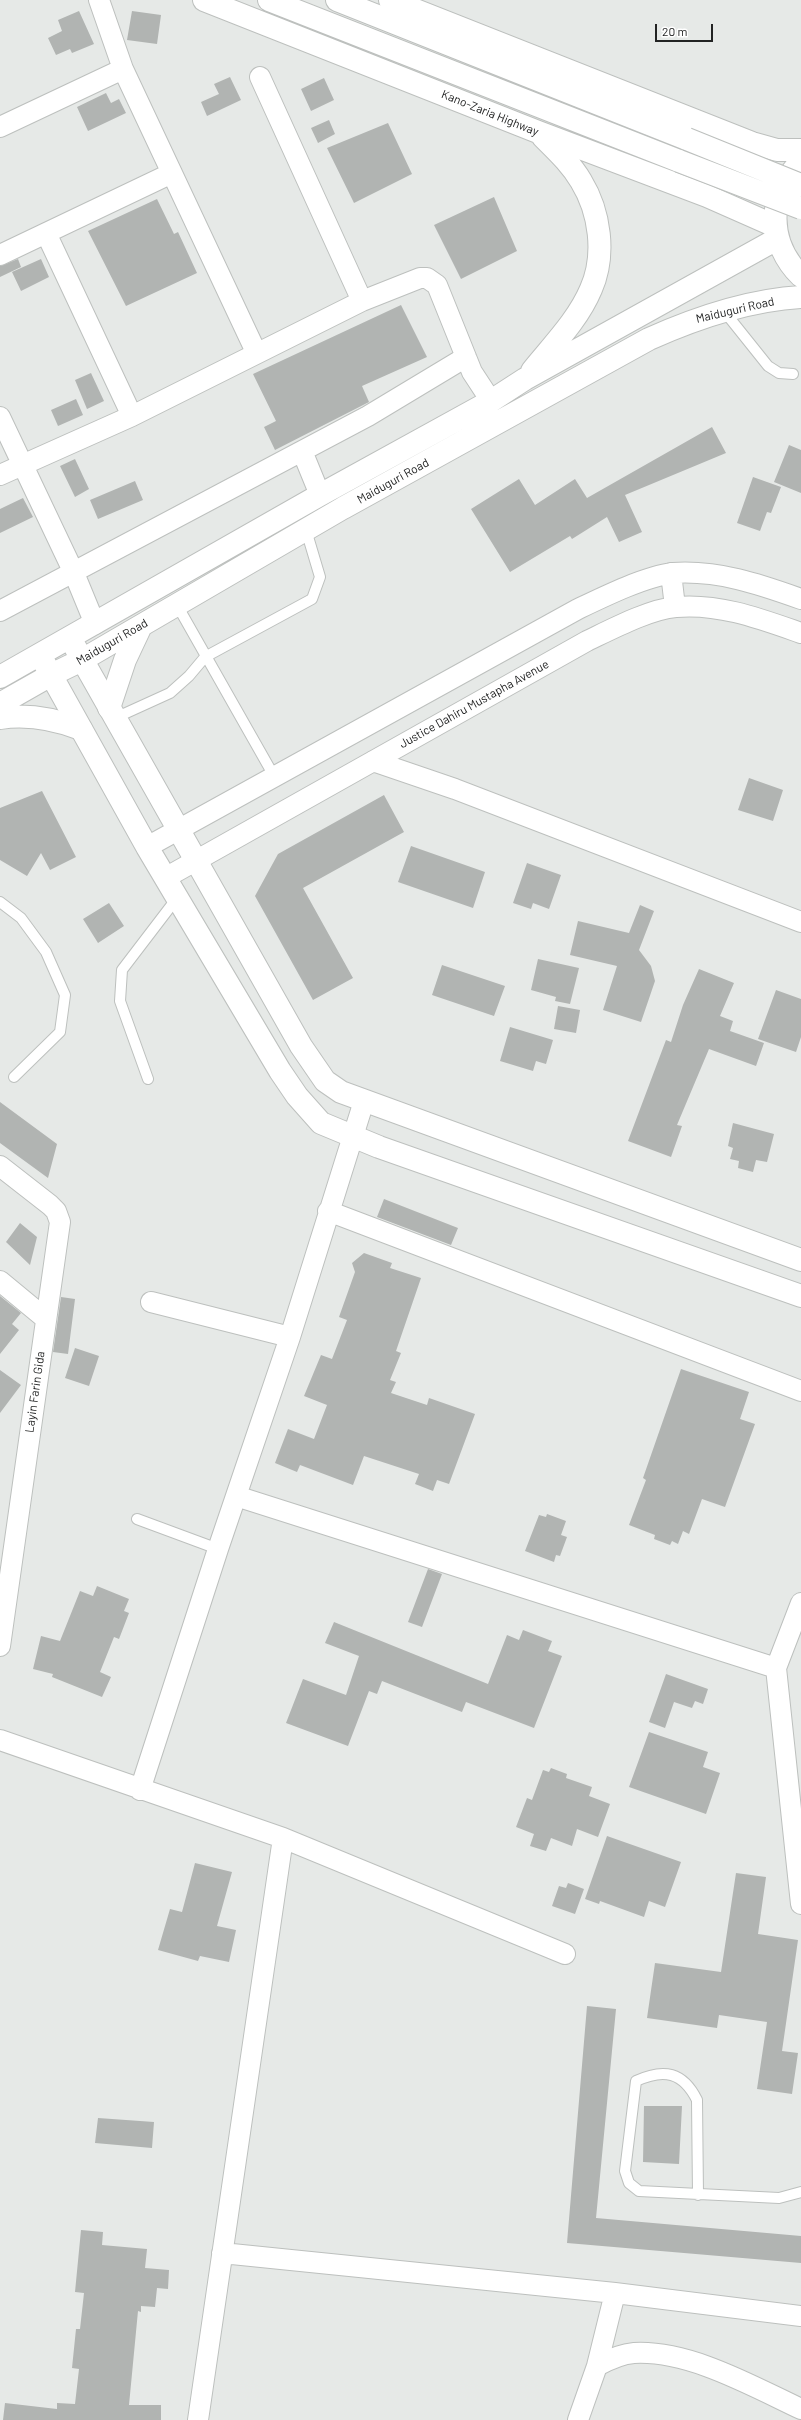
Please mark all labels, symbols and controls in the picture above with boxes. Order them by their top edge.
scale bar [657,16,715,42]
text: 20 m [662,24,688,38]
street label: Kano-Zaria Highway [439,87,541,139]
street label: Maiduguri Road [694,294,776,326]
street label: Maiduguri Road [355,455,431,507]
street label: Maiduguri Road [74,616,150,668]
street label: Justice Dahiru Mustapha Avenue [397,657,551,751]
street label: Layin Farin Gida [22,1350,48,1434]

